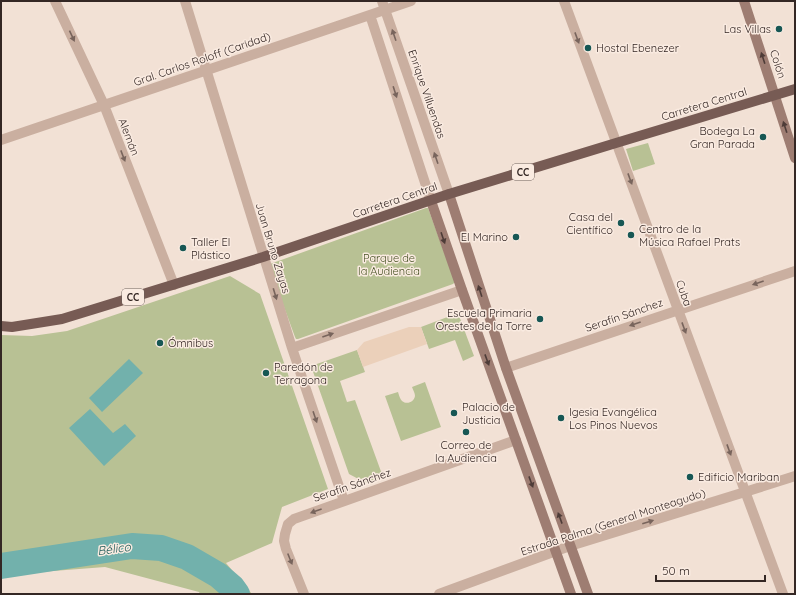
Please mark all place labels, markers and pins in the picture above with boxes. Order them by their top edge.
place label: Las Villas [724,22,771,36]
marker: Las Villas [774,24,784,34]
place label: Hostal Ebenezer [596,41,680,55]
marker: Hostal Ebenezer [583,43,593,53]
place label: Bodega La Gran Parada [690,124,755,151]
marker: Bodega La Gran Parada [758,132,768,142]
place label: Casa del Científico [566,210,613,237]
marker: Casa del Científico [616,218,626,228]
place label: Centro de la Música Rafael Prats [639,222,740,249]
place label: El Marino [461,230,508,244]
marker: Centro de la Música Rafael Prats [626,230,636,240]
marker: El Marino [511,232,521,242]
place label: Taller El Plástico [191,235,231,262]
marker: Taller El Plástico [178,243,188,253]
place label: Escuela Primaria Orestes de la Torre [436,306,532,333]
marker: Escuela Primaria Orestes de la Torre [535,314,545,324]
place label: Ómnibus [168,336,213,350]
marker: Ómnibus [155,338,165,348]
place label: Paredón de Terragona [274,360,333,387]
marker: Paredón de Terragona [261,368,271,378]
place label: Palacio de Justicia [462,400,515,427]
place label: Igesia Evangélica Los Pinos Nuevos [569,405,658,432]
marker: Palacio de Justicia [449,408,459,418]
marker: Igesia Evangélica Los Pinos Nuevos [556,413,566,423]
marker: Correo de la Audiencia [461,427,471,437]
place label: Correo de la Audiencia [435,438,497,465]
place label: Edificio Mariban [698,470,779,484]
marker: Edificio Mariban [685,472,695,482]

